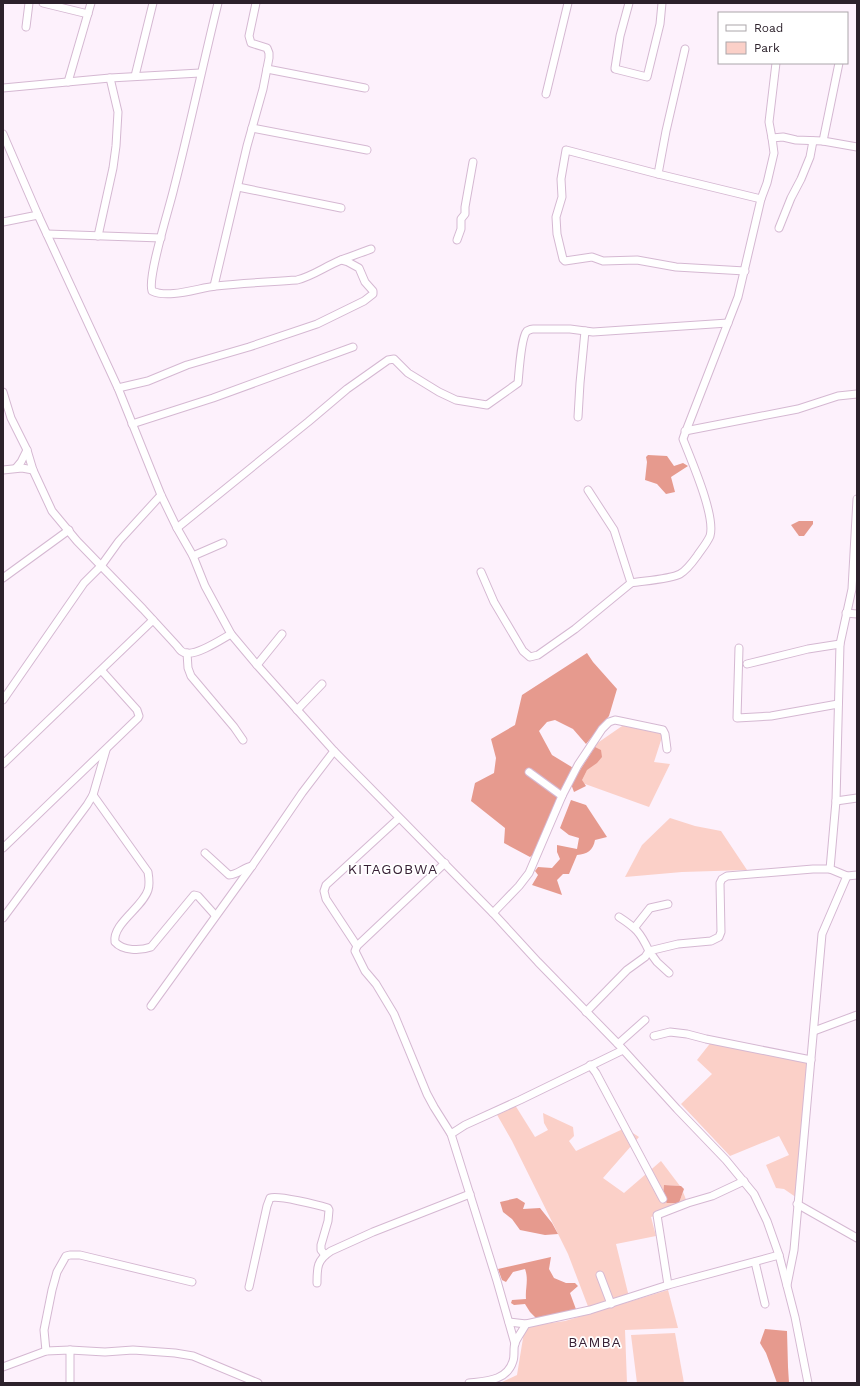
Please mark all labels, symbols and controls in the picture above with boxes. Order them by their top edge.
legend [718,12,848,64]
text: Road [754,21,783,35]
text: Park [754,41,780,55]
district label: KITAGOBWA [348,861,438,877]
district label: BAMBA [568,1334,622,1350]

